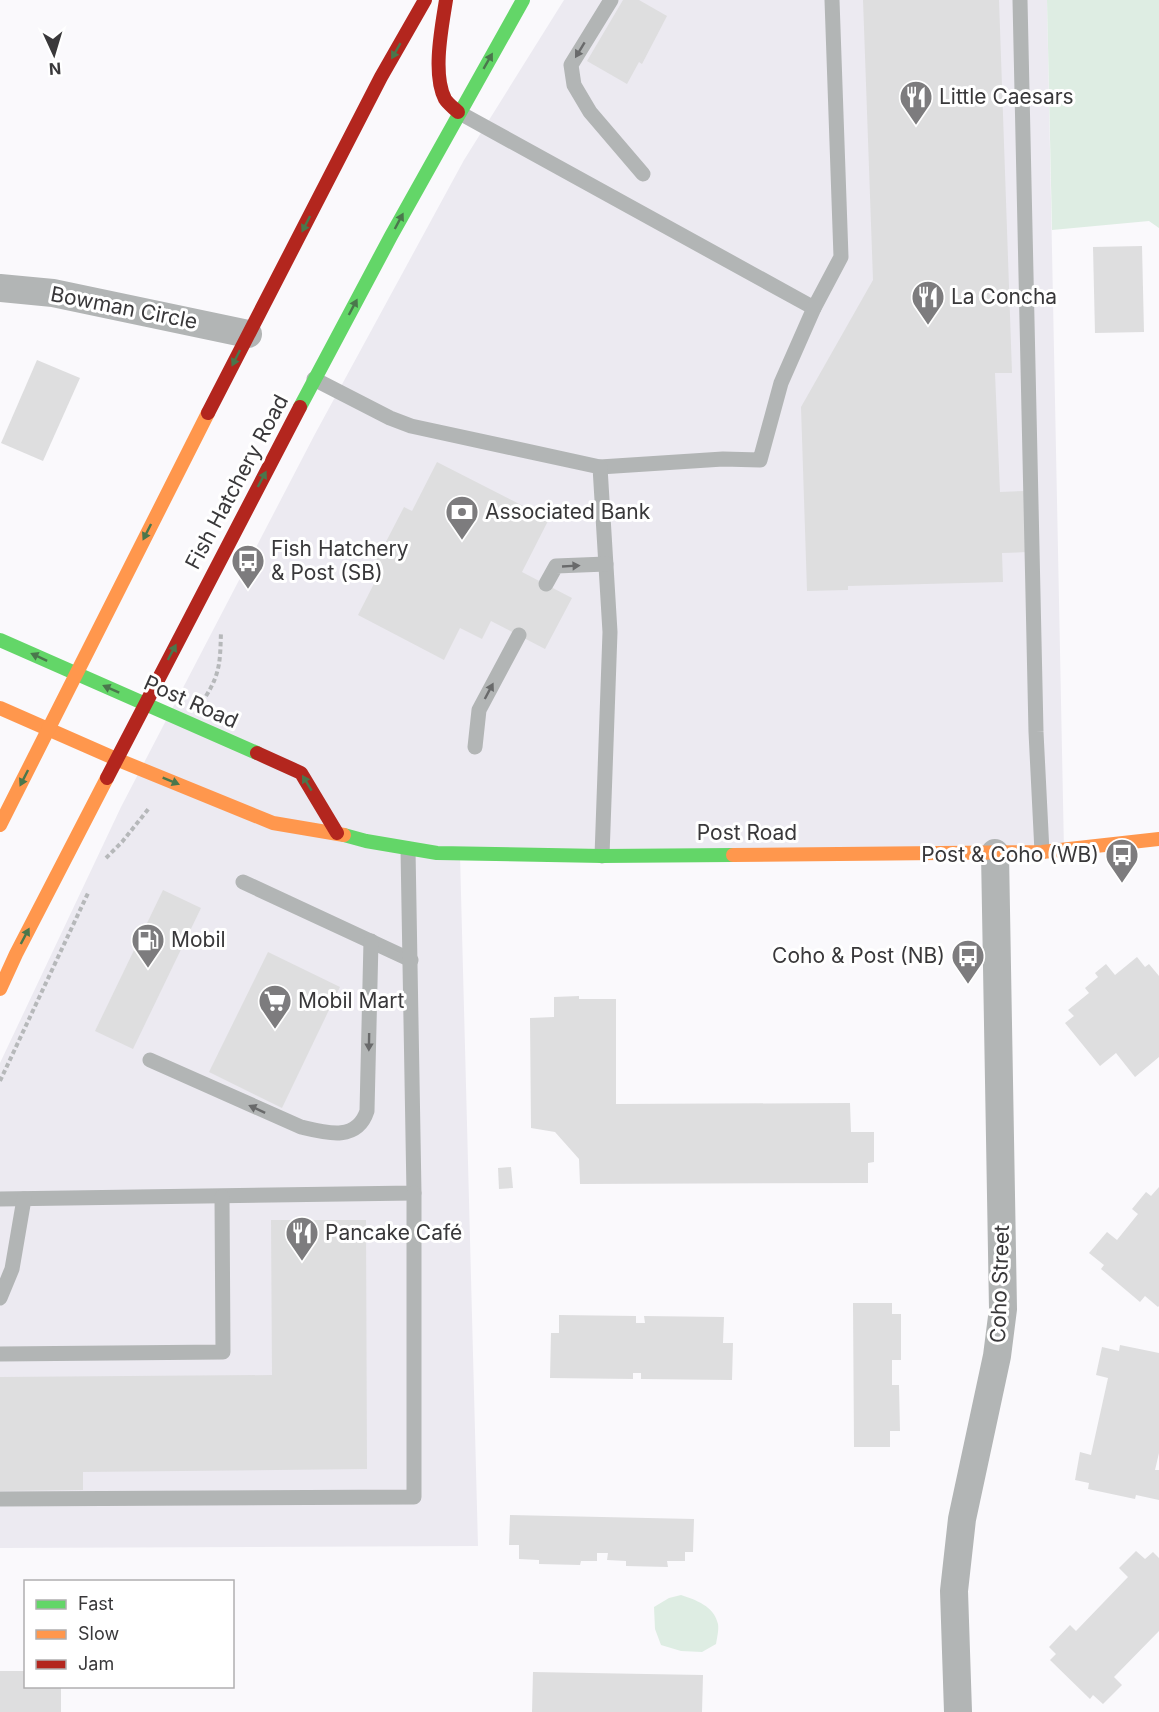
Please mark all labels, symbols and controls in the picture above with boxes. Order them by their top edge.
north arrow [24,24,84,84]
one-way arrow [575,42,586,58]
one-way arrow [391,43,401,60]
one-way arrow [482,53,493,69]
text: N [48,59,62,79]
restaurant icon: Little Caesars [898,79,934,126]
place label: Little Caesars [939,84,1074,109]
one-way arrow [394,213,404,230]
one-way arrow [301,215,310,232]
restaurant icon: La Concha [910,279,946,326]
street label: Bowman Circle [49,281,200,334]
place label: La Concha [951,284,1057,309]
one-way arrow [348,298,358,315]
one-way arrow [231,350,241,367]
street label: Fish Hatchery Road [180,390,293,573]
one-way arrow [257,471,267,488]
bank icon: Associated Bank [444,494,480,541]
place label: Associated Bank [485,499,651,524]
one-way arrow [142,524,152,541]
place label: Fish Hatchery & Post (SB) [271,536,409,585]
bus stop icon: Fish Hatchery & Post (SB) [230,543,266,590]
one-way arrow [561,561,580,570]
one-way arrow [166,643,176,661]
one-way arrow [30,652,47,661]
street label: Post Road [140,670,242,733]
one-way arrow [484,682,494,699]
one-way arrow [101,684,119,694]
one-way arrow [20,769,30,787]
one-way arrow [302,774,312,791]
one-way arrow [162,777,180,786]
street label: Post Road [697,820,797,845]
bus stop icon: Post & Coho (WB) [1104,837,1140,884]
place label: Post & Coho (WB) [921,842,1099,867]
fuel station icon: Mobil [130,922,166,969]
one-way arrow [20,927,30,944]
place label: Mobil [171,927,226,952]
bus stop icon: Coho & Post (NB) [950,938,986,985]
place label: Coho & Post (NB) [772,943,945,968]
supermarket icon: Mobil Mart [257,983,293,1030]
place label: Mobil Mart [298,988,404,1013]
one-way arrow [364,1032,374,1051]
one-way arrow [248,1104,265,1113]
restaurant icon: Pancake Café [284,1215,320,1262]
place label: Pancake Café [325,1220,462,1245]
street label: Coho Street [985,1224,1014,1343]
legend [24,1580,234,1688]
text: Fast [78,1593,114,1614]
text: Slow [78,1623,119,1644]
text: Jam [78,1653,114,1674]

